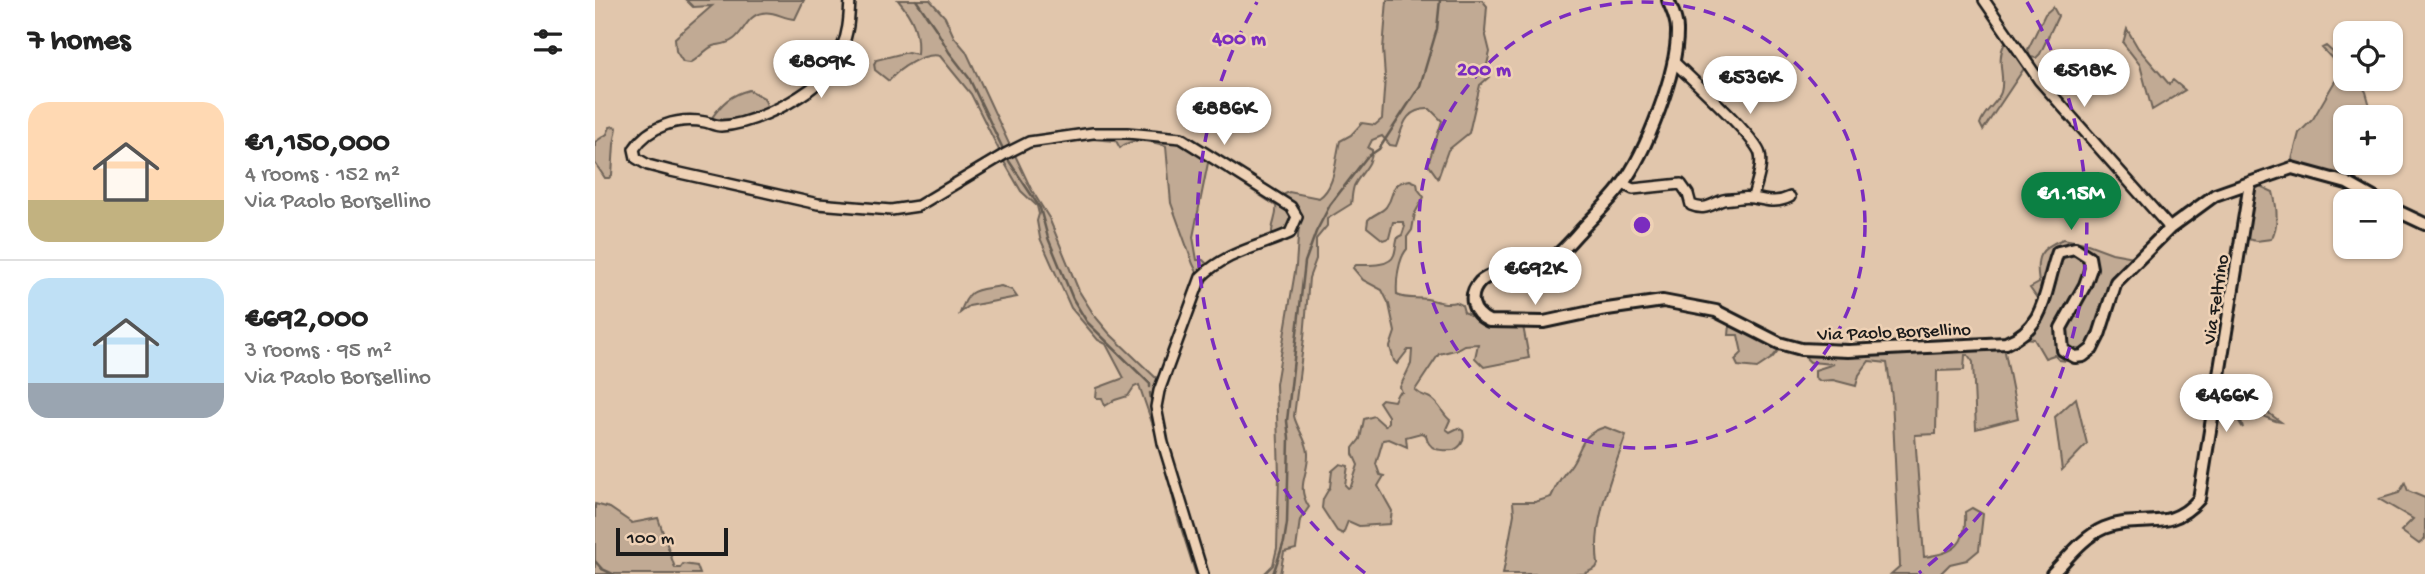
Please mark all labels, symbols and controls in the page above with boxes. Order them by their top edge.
map controls [2333,21,2403,259]
button: locate [2333,21,2403,91]
icon: filters [529,23,567,61]
text: 7 homes [28,25,130,60]
text: 400 m [1211,28,1266,53]
pin: €809K [772,41,870,100]
text: €809K [789,49,853,76]
pin: €518K [2035,50,2133,109]
pin: €536K [1701,57,1799,116]
text: €518K [2054,58,2114,85]
text: 200 m [1457,59,1511,84]
text: €536K [1719,65,1781,92]
pin: €886K [1175,88,1273,147]
text: €886K [1192,96,1256,123]
button: + [2333,105,2403,175]
text: €1,150,000 [245,127,390,162]
icon: home [84,130,168,214]
text: 4 rooms · 152 m² [245,162,400,189]
pin: €1.15M [2014,173,2128,232]
text: €1.15M [2037,181,2105,208]
text: Via Paolo Borsellino [245,189,431,216]
button: − [2333,189,2403,259]
centre of rings [1630,213,1654,237]
pin: €692K [1486,247,1584,307]
street label: Via Feltrino [2199,253,2236,347]
text: €692K [1505,256,1565,283]
text: €692,000 [245,303,368,338]
icon: home [84,306,168,390]
street label: Via Paolo Borsellino [1816,319,1971,348]
text: 3 rooms · 95 m² [245,338,392,365]
text: Via Paolo Borsellino [245,365,431,392]
pin: €466K [2177,374,2275,434]
text: €466K [2196,383,2256,410]
scale bar [616,525,728,557]
text: 100 m [627,528,674,551]

